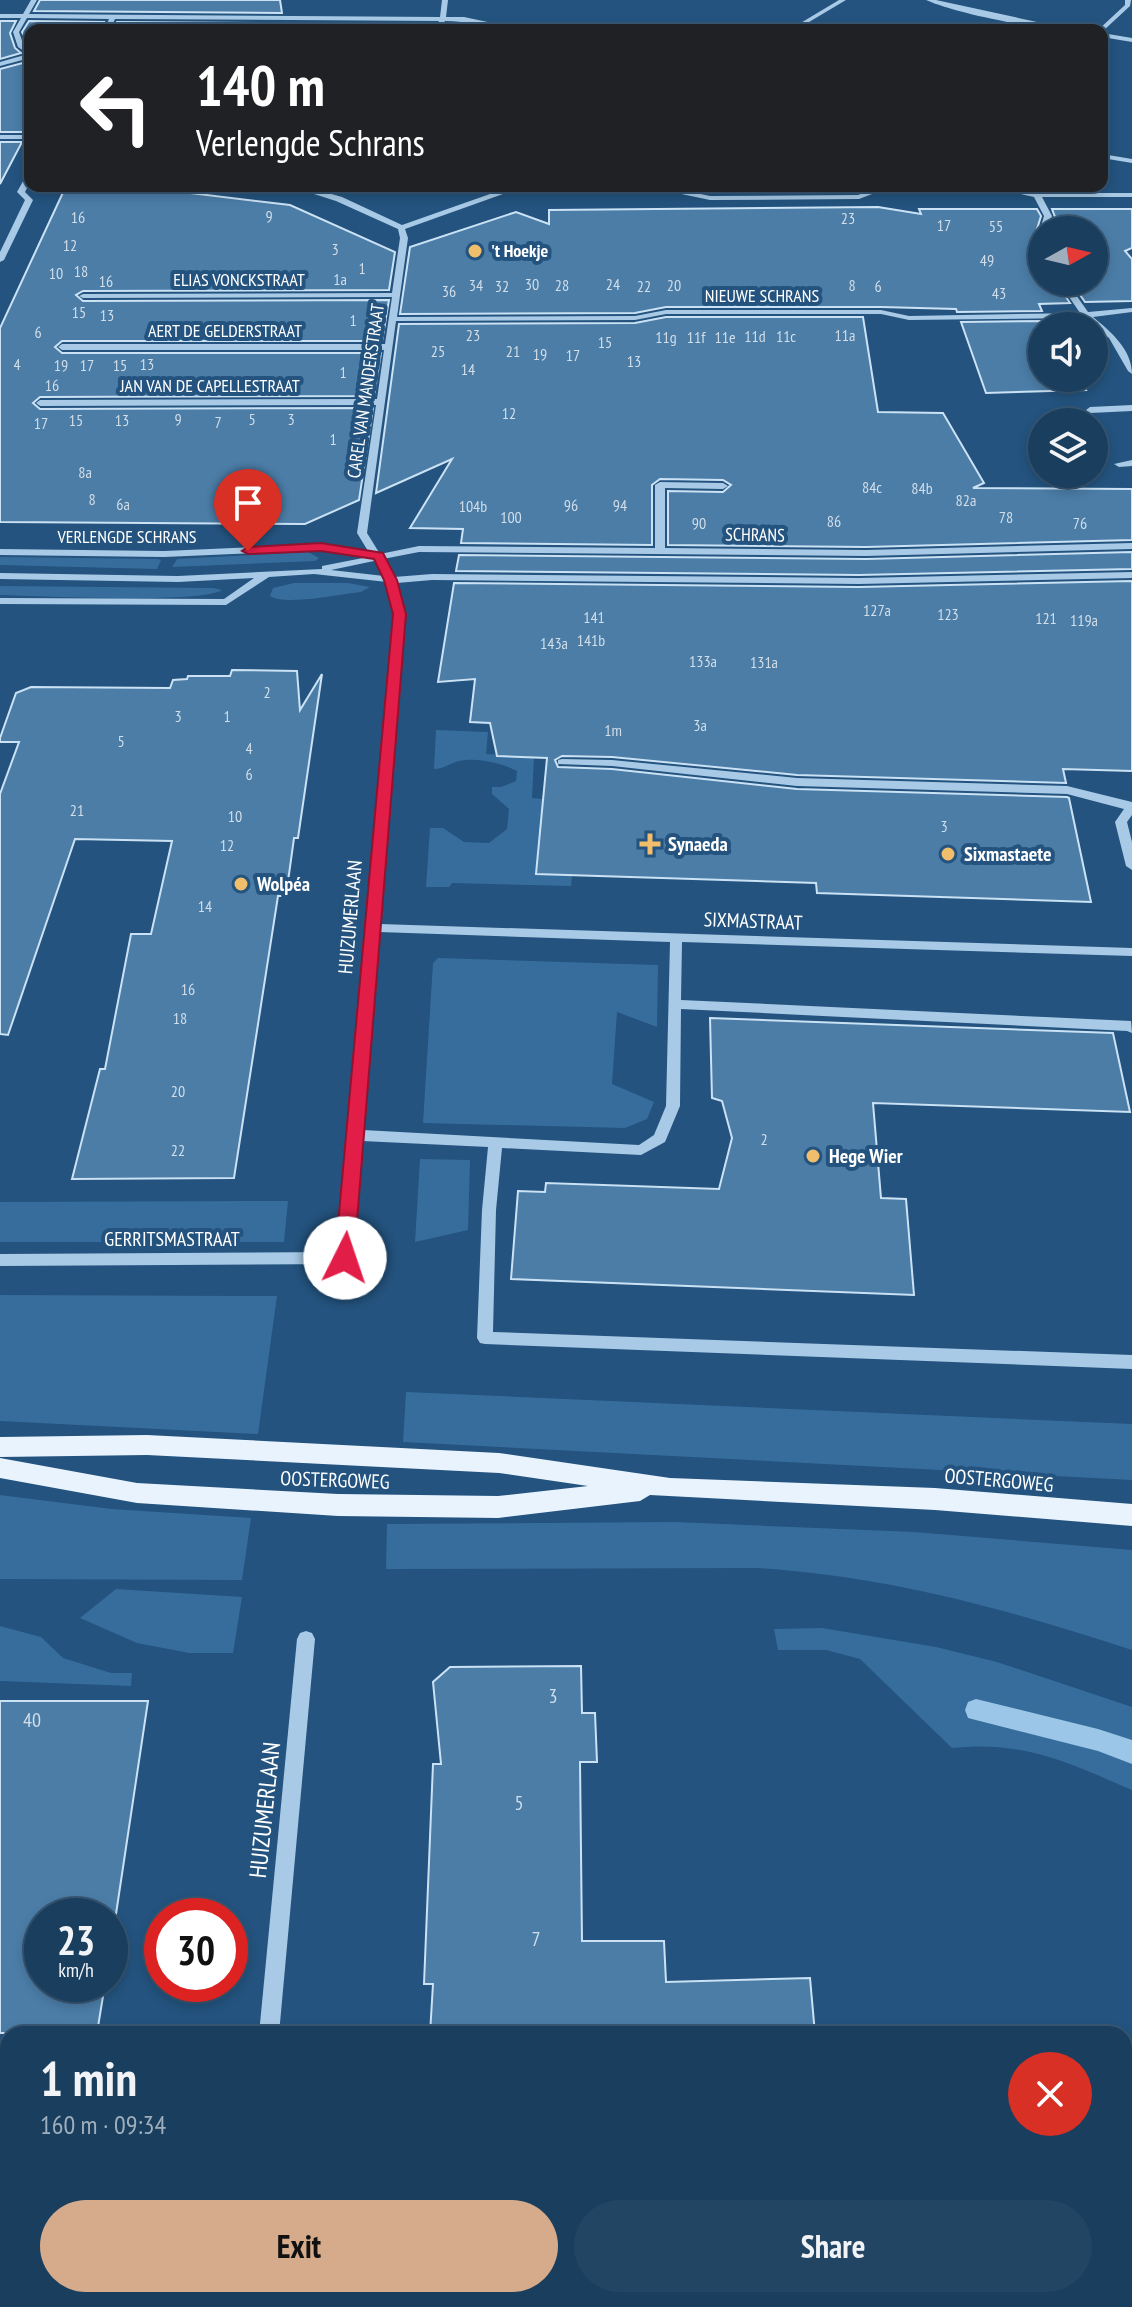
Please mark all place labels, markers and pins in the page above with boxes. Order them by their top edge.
place label: 't Hoekje [491,239,548,262]
marker: 't Hoekje [466,242,484,260]
pin [214,469,282,551]
place label: Synaeda [668,831,728,857]
marker: Synaeda [639,833,661,855]
place label: Sixmastaete [964,841,1052,867]
marker: Sixmastaete [939,845,957,863]
place label: Wolpéa [256,871,310,897]
marker: Wolpéa [232,875,250,893]
place label: Hege Wier [829,1143,903,1169]
marker: Hege Wier [804,1147,822,1165]

